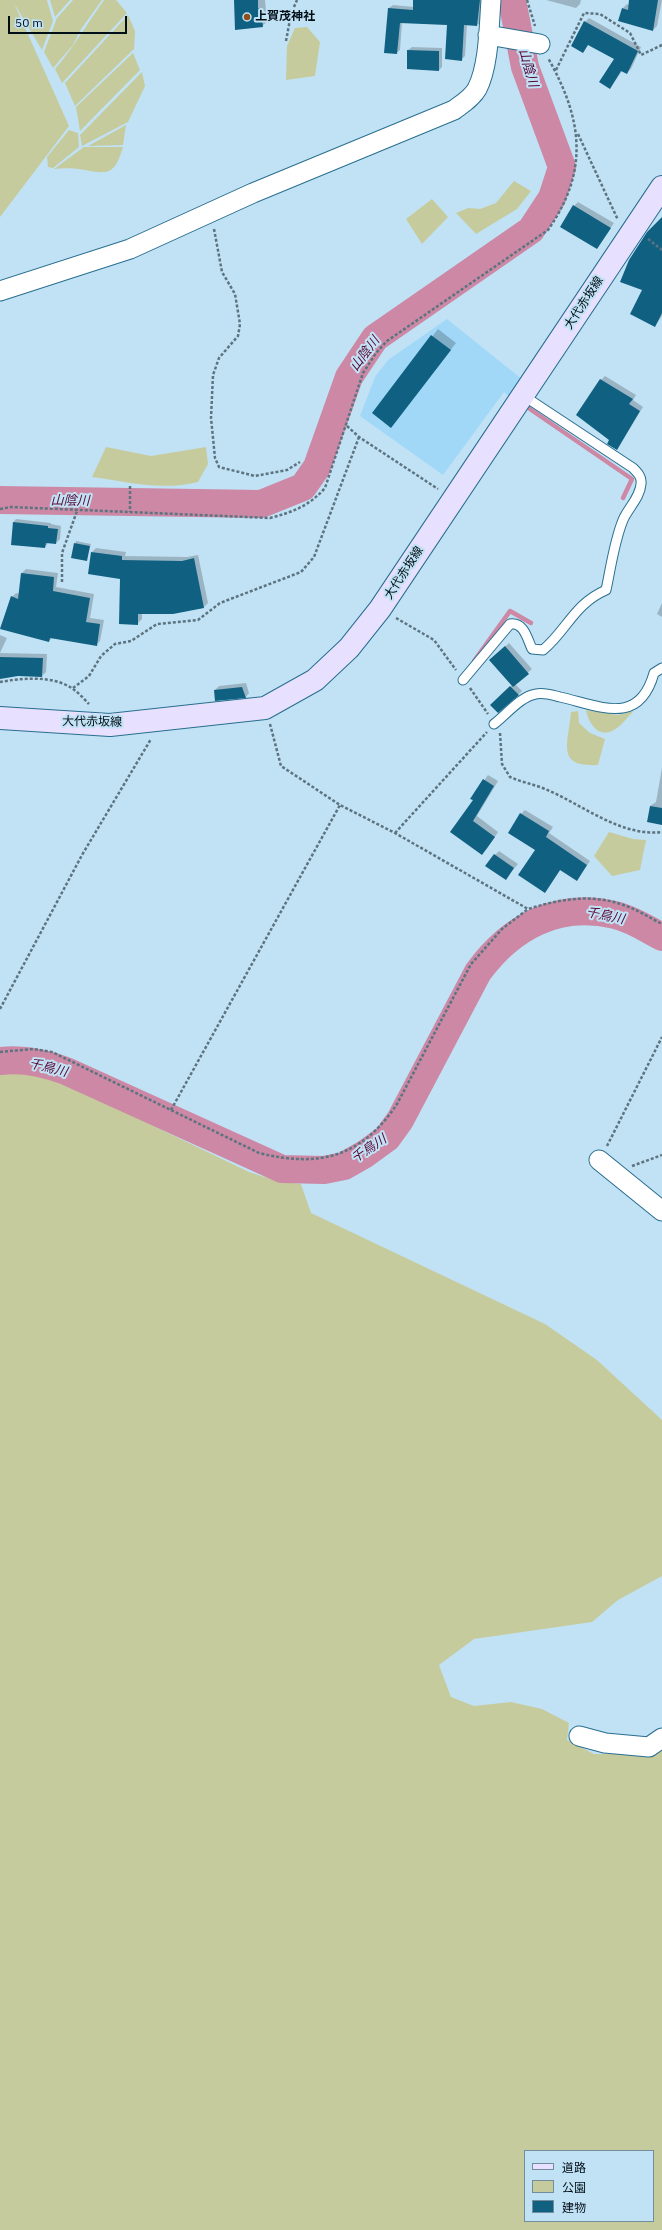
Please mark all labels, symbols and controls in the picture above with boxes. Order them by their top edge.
scale bar [10,8,129,34]
place label: 上賀茂神社 [255,10,315,24]
marker: 上賀茂神社 [242,12,252,22]
text: 50 m [15,15,43,30]
water label: 山陰川 [515,47,541,89]
street label: 大代赤坂線 [562,274,606,332]
water label: 山陰川 [347,334,383,374]
water label: 山陰川 [50,493,90,509]
street label: 大代赤坂線 [382,544,426,602]
street label: 大代赤坂線 [62,714,122,730]
water label: 千鳥川 [584,905,626,927]
water label: 千鳥川 [27,1056,69,1080]
water label: 千鳥川 [348,1132,390,1166]
legend [524,2150,654,2222]
text: 道路 [562,2160,586,2175]
text: 公園 [562,2180,586,2195]
text: 建物 [562,2200,586,2215]

